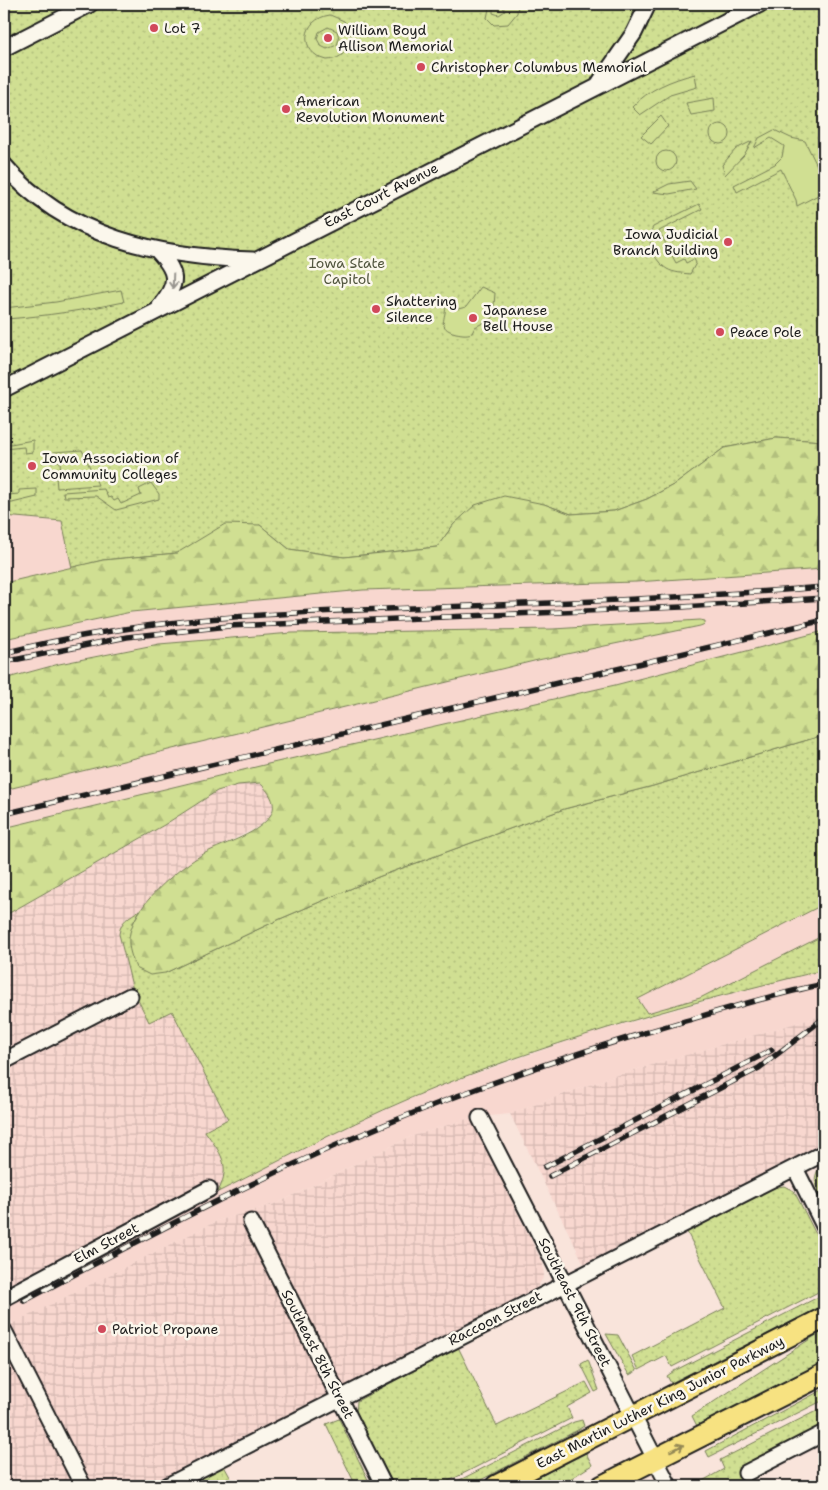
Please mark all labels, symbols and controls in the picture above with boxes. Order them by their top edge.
place label: Lot 7 [164,19,200,37]
place label: William Boyd Allison Memorial [338,21,454,55]
marker: Lot 7 [148,22,160,34]
marker: William Boyd Allison Memorial [322,32,334,44]
place label: Christopher Columbus Memorial [431,58,648,76]
marker: Christopher Columbus Memorial [415,61,427,73]
place label: American Revolution Monument [296,92,445,126]
marker: American Revolution Monument [280,103,292,115]
street label: East Court Avenue [321,158,441,232]
place label: Iowa Judicial Branch Building [613,225,719,259]
marker: Iowa Judicial Branch Building [722,236,734,248]
park label: Iowa State Capitol [309,254,385,288]
one-way arrow [168,272,177,288]
place label: Shattering Silence [386,292,457,326]
place label: Japanese Bell House [483,301,553,335]
marker: Shattering Silence [370,303,382,315]
marker: Japanese Bell House [467,312,479,324]
place label: Peace Pole [730,323,802,341]
marker: Peace Pole [714,326,726,338]
place label: Iowa Association of Community Colleges [42,449,180,483]
marker: Iowa Association of Community Colleges [26,460,38,472]
street label: Elm Street [71,1218,141,1268]
street label: Southeast 9th Street [535,1234,615,1370]
street label: Southeast 8th Street [278,1286,358,1422]
street label: Raccoon Street [445,1287,545,1349]
place label: Patriot Propane [112,1320,218,1338]
marker: Patriot Propane [96,1323,108,1335]
street label: East Martin Luther King Junior Parkway [533,1331,787,1473]
one-way arrow [669,1443,684,1452]

